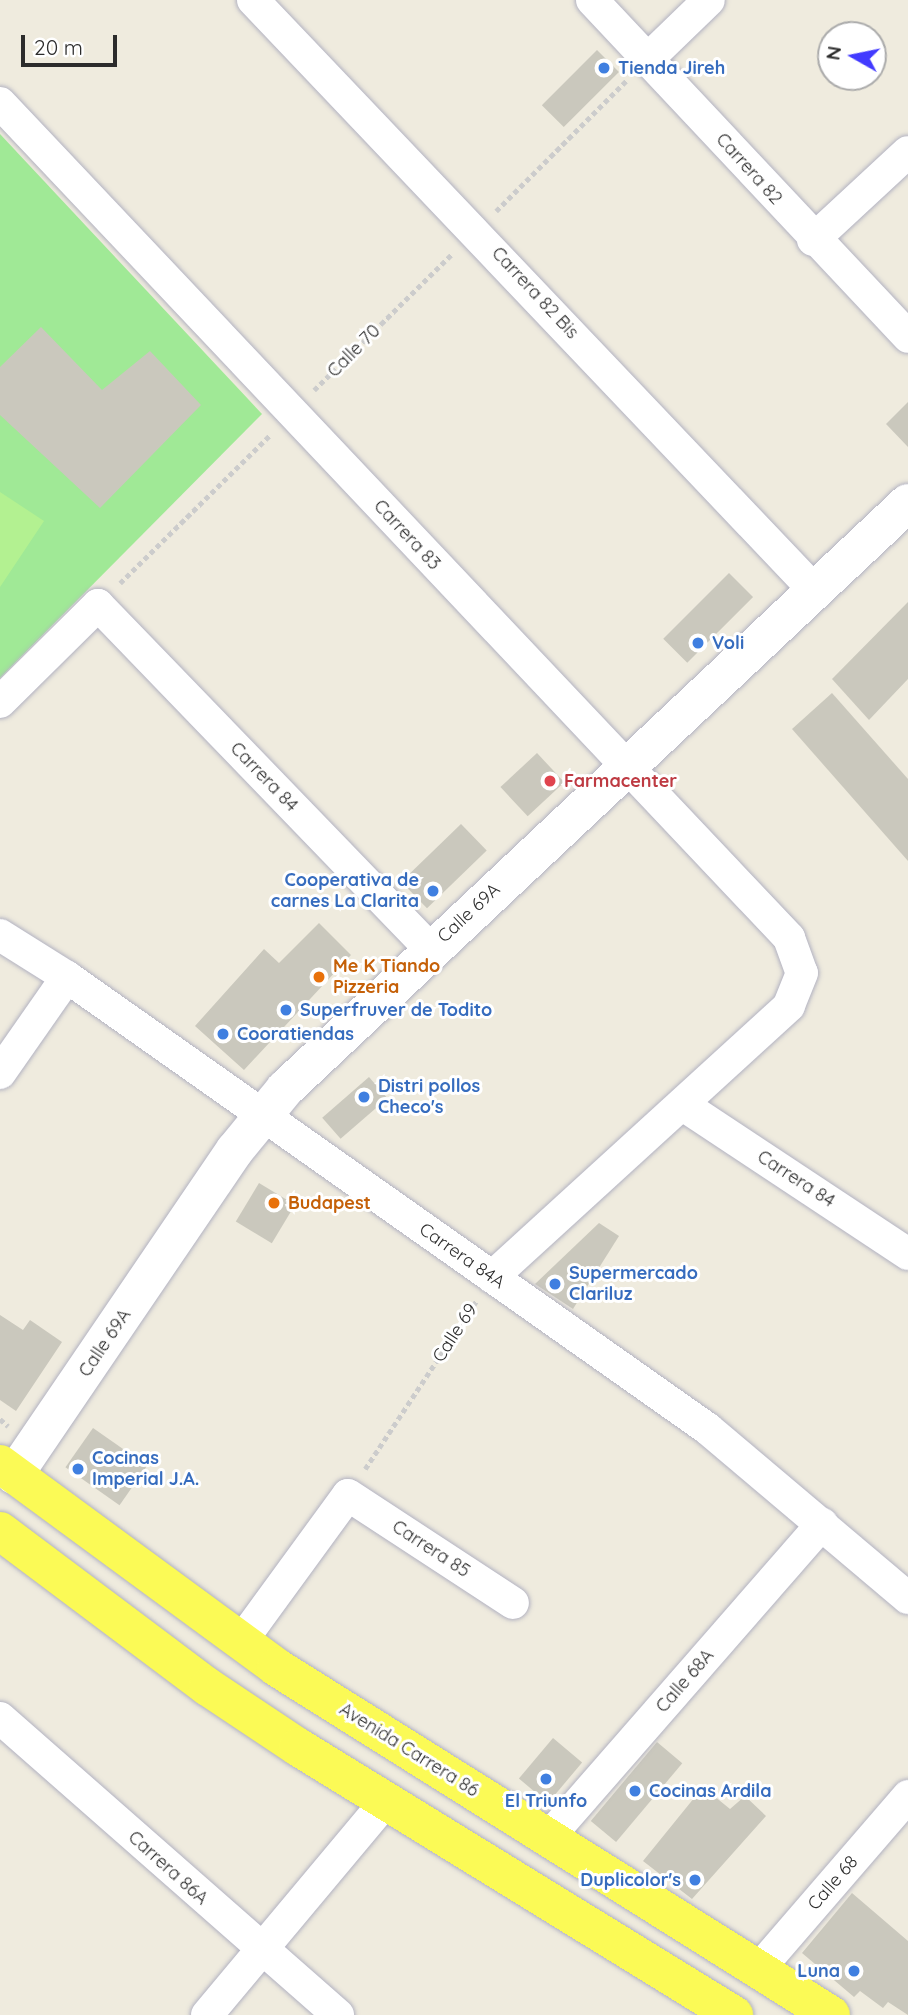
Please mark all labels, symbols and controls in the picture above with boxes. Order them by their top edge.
scale bar [24,21,121,65]
north arrow [817,21,887,91]
text: 20 m [34,34,83,60]
text: N [820,44,846,62]
place label: Tienda Jireh [618,57,725,79]
marker: Tienda Jireh [596,60,612,76]
street label: Carrera 82 [711,129,787,209]
street label: Carrera 82 Bis [487,243,583,343]
street label: Calle 70 [323,320,385,382]
street label: Carrera 83 [369,495,445,575]
place label: Voli [712,632,744,654]
marker: Voli [690,635,706,651]
street label: Carrera 84 [226,738,302,816]
place label: Farmacenter [564,770,677,792]
marker: Farmacenter [542,773,558,789]
place label: Cooperativa de carnes La Clarita [271,870,419,912]
street label: Calle 69A [433,879,505,947]
marker: Cooperativa de carnes La Clarita [425,883,441,899]
place label: Me K Tiando Pizzeria [333,956,440,998]
marker: Me K Tiando Pizzeria [311,969,327,985]
place label: Superfruver de Todito [300,999,492,1021]
marker: Superfruver de Todito [278,1002,294,1018]
place label: Cooratiendas [237,1023,354,1045]
marker: Cooratiendas [215,1026,231,1042]
place label: Distri pollos Checo's [378,1076,480,1118]
marker: Distri pollos Checo's [356,1089,372,1105]
street label: Carrera 84 [753,1146,839,1212]
place label: Budapest [288,1192,371,1214]
marker: Budapest [266,1195,282,1211]
street label: Carrera 84A [415,1219,509,1293]
place label: Supermercado Clariluz [569,1263,698,1306]
marker: Supermercado Clariluz [547,1276,563,1292]
street label: Calle 69 [428,1300,482,1366]
street label: Calle 69A [74,1305,136,1381]
place label: Cocinas Imperial J.A. [92,1448,199,1490]
marker: Cocinas Imperial J.A. [70,1461,86,1477]
street label: Carrera 85 [388,1516,474,1582]
street label: Calle 68A [652,1645,718,1717]
street label: Avenida Carrera 86 [335,1698,483,1802]
marker: El Triunfo [538,1771,554,1787]
place label: Cocinas Ardila [649,1780,772,1802]
marker: Cocinas Ardila [627,1783,643,1799]
place label: El Triunfo [505,1790,587,1812]
street label: Carrera 86A [124,1827,212,1909]
street label: Calle 68 [803,1851,863,1915]
place label: Duplicolor's [580,1869,681,1891]
marker: Duplicolor's [687,1872,703,1888]
place label: Luna [797,1960,840,1982]
marker: Luna [846,1963,862,1979]

